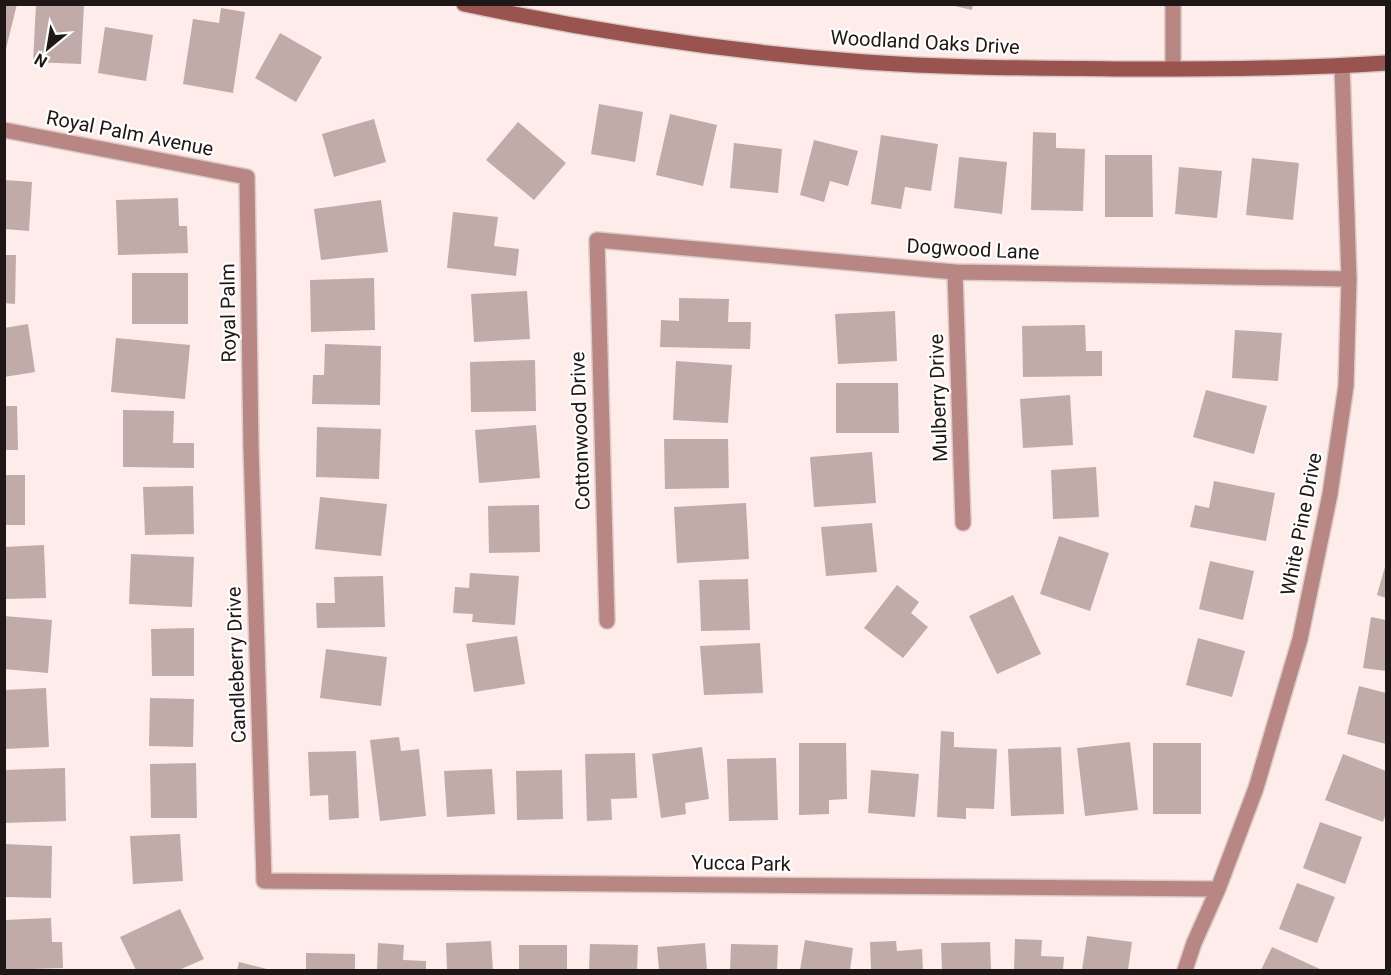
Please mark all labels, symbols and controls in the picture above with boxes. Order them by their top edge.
north arrow [18,18,78,78]
street label: Woodland Oaks Drive [830,25,1020,59]
text: N [31,50,50,72]
street label: Royal Palm Avenue [44,105,216,161]
street label: Dogwood Lane [906,234,1040,264]
street label: Royal Palm [215,263,241,363]
street label: Mulberry Drive [924,333,952,463]
street label: Cottonwood Drive [565,351,595,511]
street label: White Pine Drive [1275,451,1327,597]
street label: Candleberry Drive [221,586,251,744]
street label: Yucca Park [691,850,792,876]

